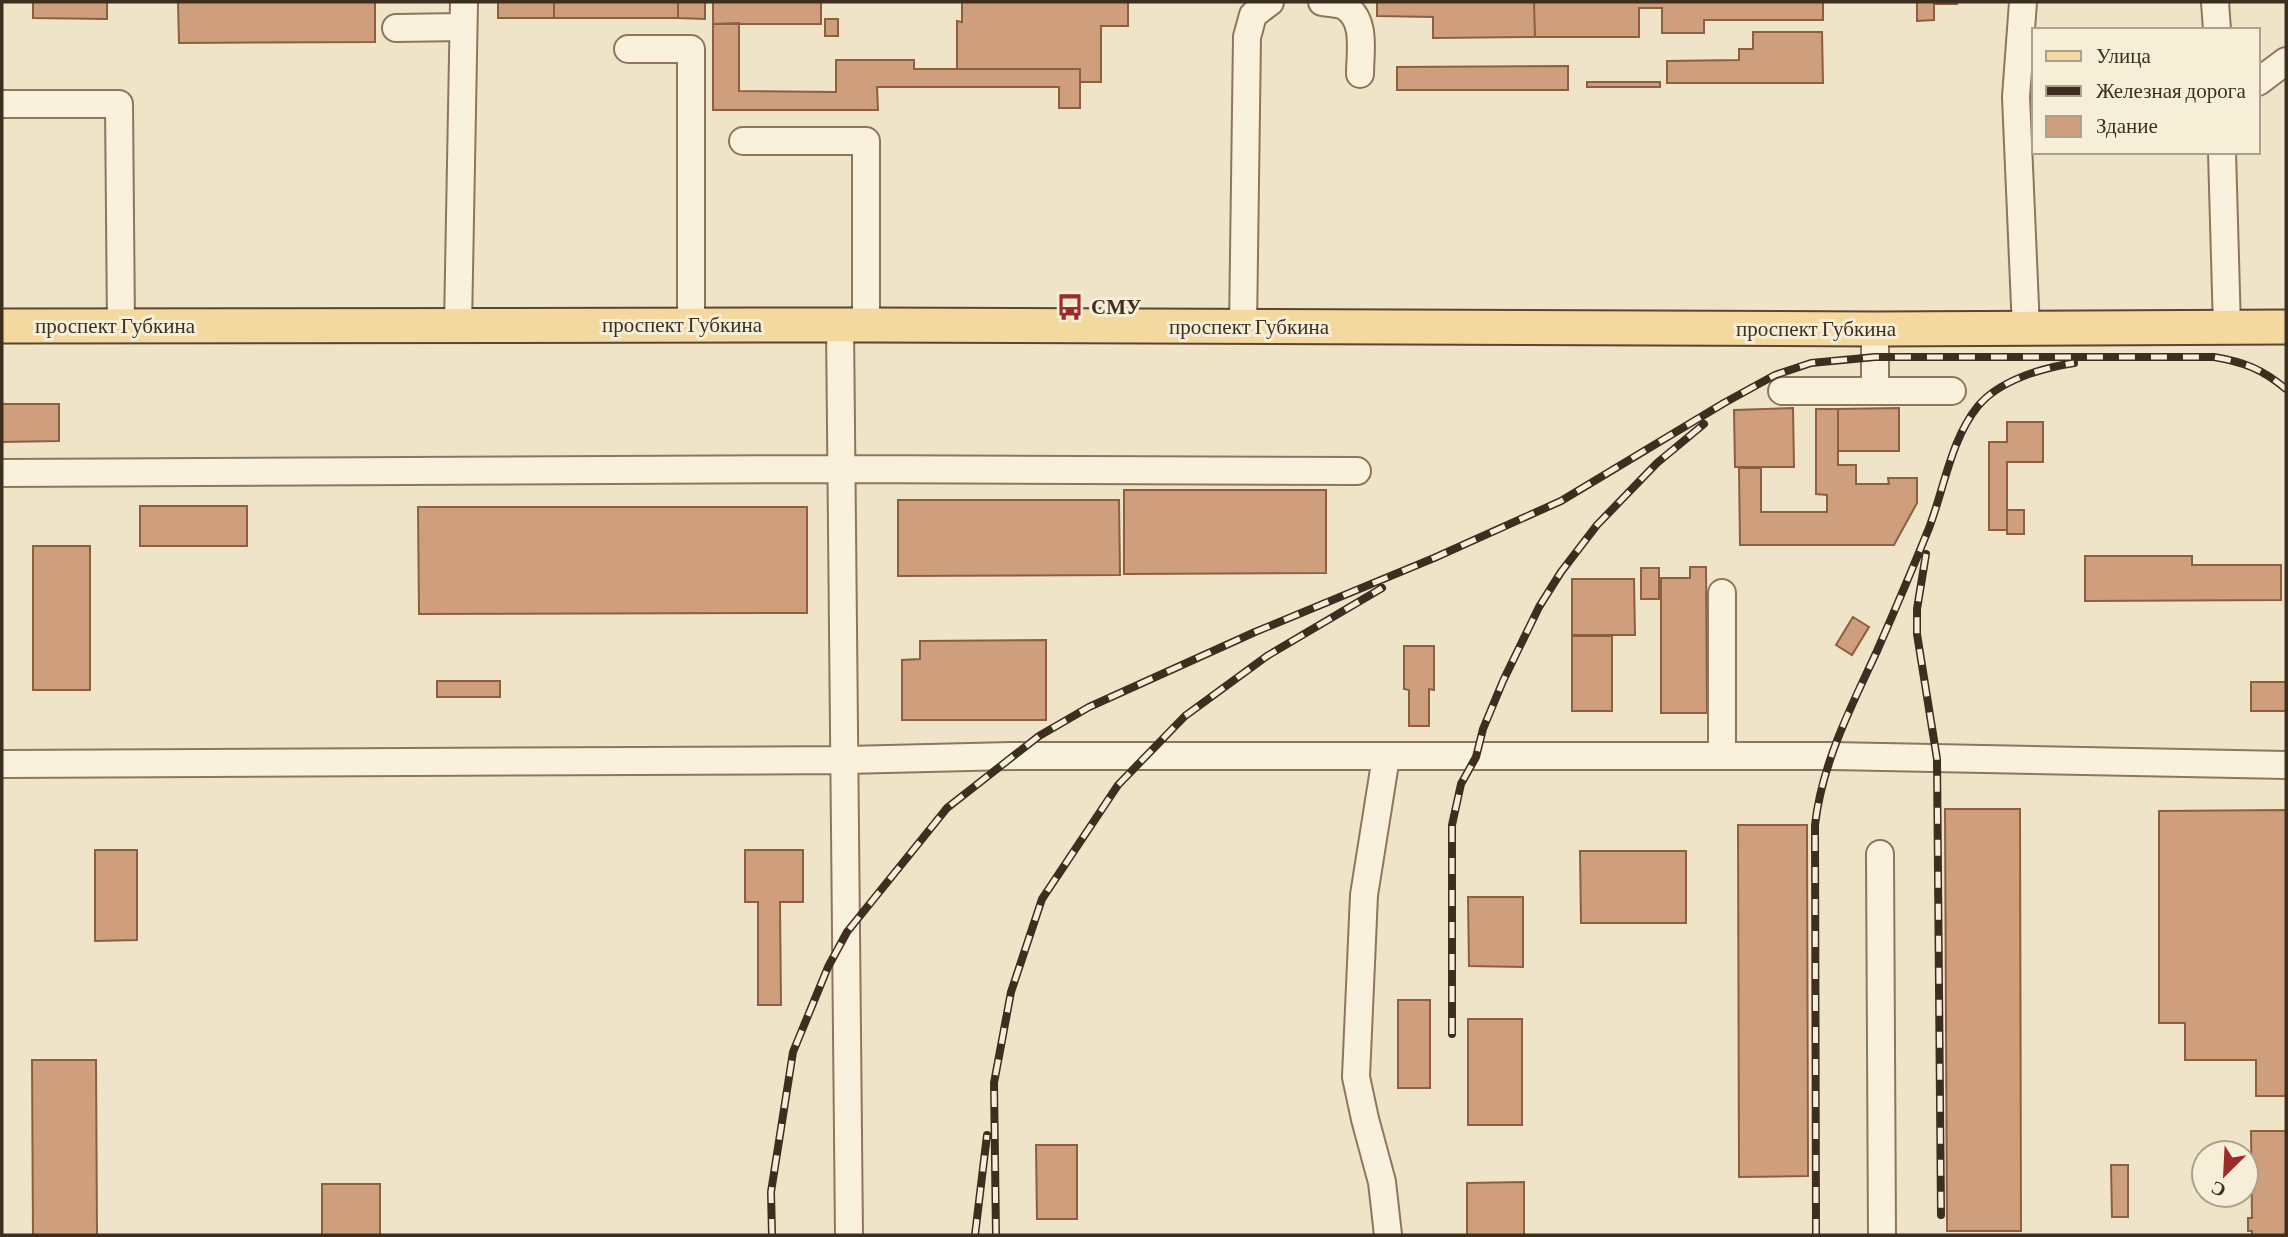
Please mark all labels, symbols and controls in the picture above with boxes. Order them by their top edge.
legend [2032,28,2260,154]
text: Улица [2096,44,2151,68]
text: Железная дорога [2096,79,2246,103]
text: Здание [2096,114,2158,138]
bus stop icon: СМУ [1055,292,1085,322]
place label: СМУ [1091,295,1141,319]
street label: проспект Губкина [602,313,763,337]
street label: проспект Губкина [35,314,196,338]
street label: проспект Губкина [1169,315,1330,339]
street label: проспект Губкина [1736,317,1897,341]
north arrow [2190,1139,2260,1209]
text: С [2208,1177,2229,1201]

